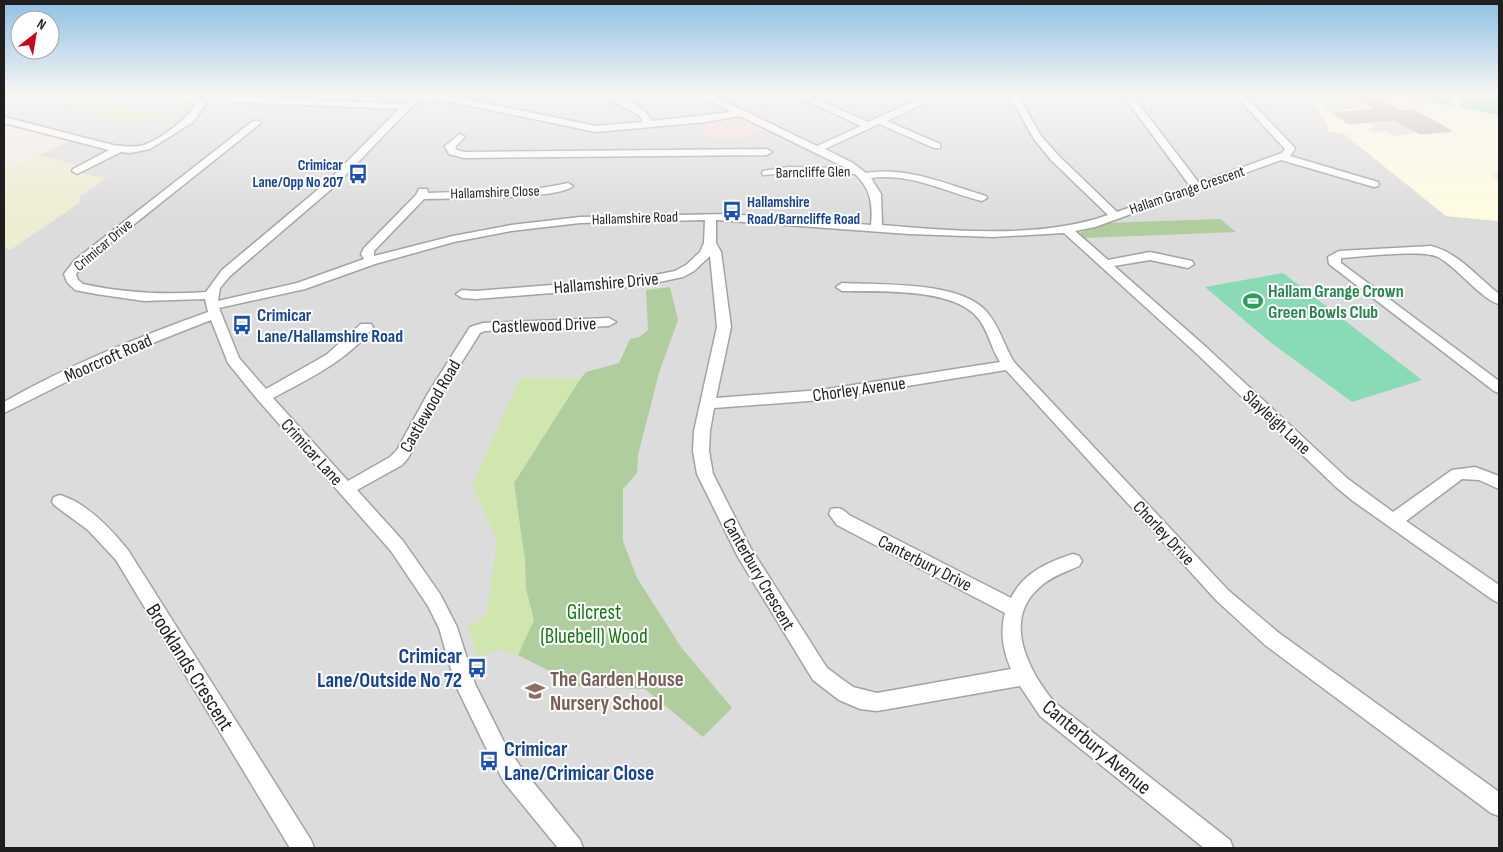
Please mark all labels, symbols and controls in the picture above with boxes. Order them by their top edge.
north arrow [10,10,60,60]
text: N [34,15,49,33]
place label: Crimicar Lane/Opp No 207 [253,156,343,192]
street label: Barncliffe Glen [776,162,850,183]
street label: Hallam Grange Crescent [1127,162,1248,219]
bus stop icon: Crimicar Lane/Opp No 207 [347,163,369,185]
street label: Hallamshire Close [450,181,540,204]
place label: Hallamshire Road/Barncliffe Road [747,193,860,229]
bus stop icon: Hallamshire Road/Barncliffe Road [721,200,743,222]
street label: Hallamshire Road [591,207,679,230]
street label: Crimicar Drive [70,215,137,276]
street label: Hallamshire Drive [553,268,659,299]
place label: Hallam Grange Crown Green Bowls Club [1268,281,1404,323]
sports icon: Hallam Grange Crown Green Bowls Club [1242,290,1264,312]
place label: Crimicar Lane/Hallamshire Road [257,305,403,347]
street label: Castlewood Drive [491,313,597,338]
bus stop icon: Crimicar Lane/Hallamshire Road [231,314,253,336]
street label: Moorcroft Road [61,330,155,387]
street label: Castlewood Road [396,356,465,456]
street label: Chorley Avenue [811,373,907,406]
street label: Slayleigh Lane [1238,386,1315,459]
street label: Crimicar Lane [276,415,347,490]
street label: Chorley Drive [1128,497,1199,570]
street label: Canterbury Crescent [718,514,799,634]
street label: Canterbury Drive [874,531,975,596]
street label: Brooklands Crescent [141,599,239,735]
park label: Gilcrest (Bluebell) Wood [540,600,648,649]
place label: Crimicar Lane/Outside No 72 [317,644,463,693]
bus stop icon: Crimicar Lane/Outside No 72 [466,657,488,679]
place label: The Garden House Nursery School [550,667,684,716]
school or university icon: The Garden House Nursery School [524,680,546,702]
street label: Canterbury Avenue [1037,695,1156,800]
place label: Crimicar Lane/Crimicar Close [504,737,654,786]
bus stop icon: Crimicar Lane/Crimicar Close [478,750,500,772]

